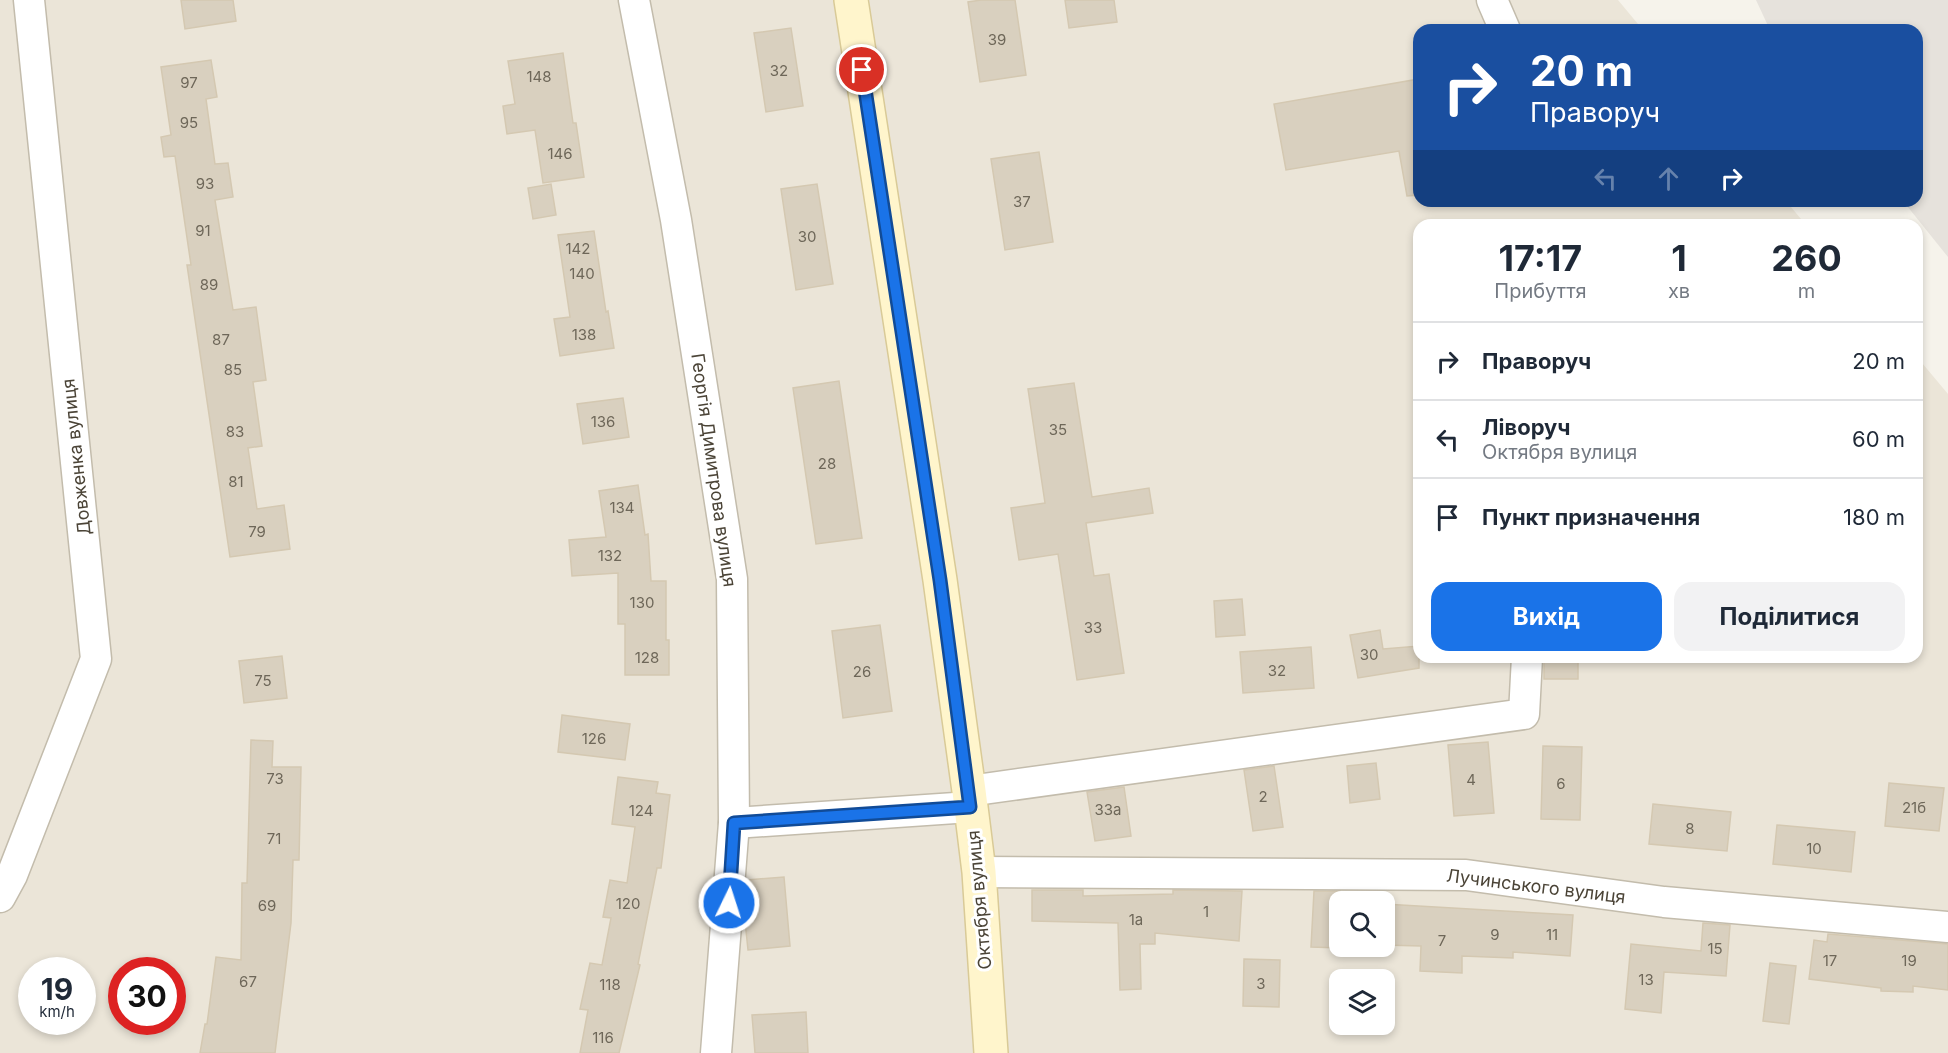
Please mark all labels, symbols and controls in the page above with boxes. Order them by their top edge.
house number: 39 [988,30,1006,49]
pin [836,44,887,95]
text: 20 m [1530,45,1633,96]
icon: right [1431,48,1509,126]
icon: arrive [845,53,878,86]
house number: 32 [770,61,788,80]
house number: 148 [526,67,552,86]
house number: 97 [180,73,198,92]
text: Праворуч [1530,96,1660,129]
house number: 95 [180,113,198,132]
house number: 146 [547,144,573,163]
icon: left [1589,162,1622,195]
icon: ahead [1652,162,1685,195]
icon: right [1715,162,1748,195]
house number: 93 [196,174,214,193]
house number: 37 [1013,192,1031,211]
house number: 91 [195,221,211,240]
house number: 30 [798,227,816,246]
text: 17:17 [1499,236,1582,280]
text: 1 [1671,236,1687,280]
text: 260 [1771,236,1842,280]
house number: 142 [566,239,590,258]
house number: 140 [569,264,595,283]
house number: 89 [200,275,218,294]
text: Прибуття [1494,279,1587,303]
text: хв [1668,279,1690,303]
text: m [1798,279,1815,303]
house number: 138 [572,325,596,344]
house number: 87 [212,330,230,349]
icon: right [1431,345,1464,378]
text: Праворуч [1482,348,1591,374]
text: 20 m [1852,348,1905,374]
street label: Георгія Димитрова вулиця [687,352,741,588]
house number: 85 [224,360,242,379]
street label: Довженка вулиця [57,378,95,536]
house number: 136 [591,412,615,431]
text: Ліворуч [1482,414,1570,440]
house number: 35 [1049,420,1067,439]
house number: 83 [226,422,244,441]
icon: left [1431,423,1464,456]
text: 60 m [1852,426,1905,452]
text: Октября вулиця [1482,440,1637,464]
house number: 28 [818,454,836,473]
house number: 81 [228,472,244,491]
house number: 134 [609,498,635,517]
icon: arrive [1431,501,1464,534]
text: Пункт призначення [1482,504,1700,530]
text: 180 m [1843,504,1905,530]
house number: 79 [248,522,266,541]
house number: 132 [598,546,622,565]
button: Вихід [1431,582,1662,651]
button: Поділитися [1674,582,1905,651]
house number: 130 [630,593,654,612]
house number: 33 [1084,618,1102,637]
house number: 30 [1360,645,1378,664]
house number: 128 [635,648,659,667]
house number: 32 [1268,661,1286,680]
house number: 26 [853,662,871,681]
house number: 75 [254,671,272,690]
house number: 126 [582,729,606,748]
house number: 73 [266,769,284,788]
house number: 4 [1466,770,1476,789]
house number: 6 [1556,774,1566,793]
house number: 2 [1258,787,1268,806]
house number: 21б [1902,798,1926,817]
house number: 33а [1095,800,1121,819]
house number: 124 [629,801,653,820]
house number: 8 [1685,819,1695,838]
house number: 71 [267,829,281,848]
street label: Октября вулиця [962,829,996,971]
house number: 10 [1806,839,1822,858]
street label: Лучинського вулиця [1445,865,1627,907]
position arrow [697,871,761,935]
map controls [1329,891,1395,1035]
button: search [1329,891,1395,957]
house number: 120 [616,894,640,913]
house number: 69 [258,896,276,915]
house number: 1 [1203,902,1209,921]
house number: 1а [1129,910,1143,929]
house number: 9 [1490,925,1500,944]
house number: 11 [1546,925,1558,944]
house number: 7 [1438,931,1446,950]
house number: 15 [1707,939,1723,958]
house number: 17 [1823,951,1837,970]
house number: 19 [1901,951,1917,970]
speed limit sign: 30 [108,957,186,1035]
button: layers [1329,969,1395,1035]
house number: 13 [1638,970,1654,989]
text: 19 [41,971,73,1007]
house number: 67 [239,972,257,991]
house number: 3 [1256,974,1266,993]
house number: 118 [599,975,621,994]
text: km/h [39,1002,75,1021]
house number: 116 [592,1028,614,1047]

